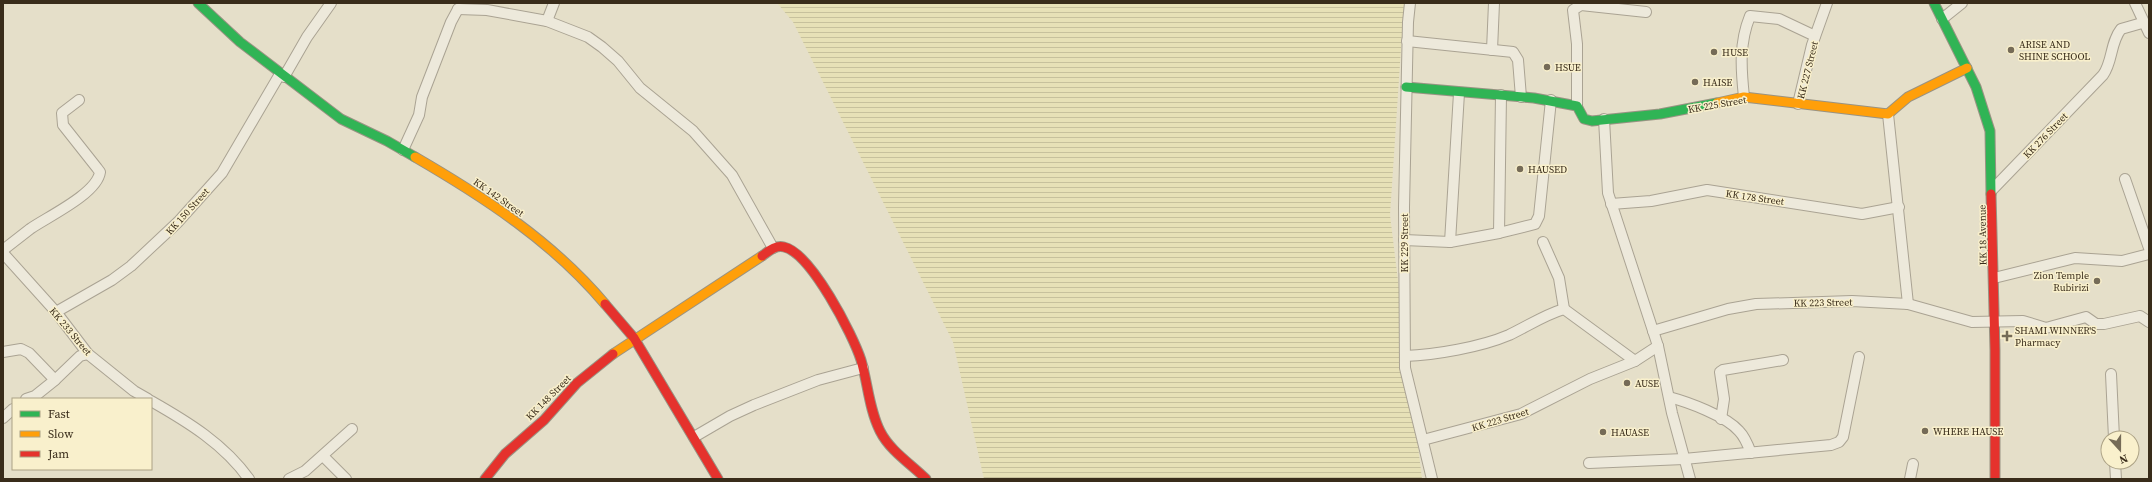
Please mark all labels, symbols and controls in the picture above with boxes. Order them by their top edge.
place label: ARISE AND SHINE SCHOOL [2019,38,2090,63]
street label: KK 227 Street [1794,39,1821,100]
marker: ARISE AND SHINE SCHOOL [2006,45,2016,55]
place label: HUSE [1722,46,1748,59]
marker: HUSE [1709,47,1719,57]
place label: HSUE [1555,61,1581,74]
marker: HSUE [1542,62,1552,72]
place label: HAISE [1703,76,1732,89]
marker: HAISE [1690,77,1700,87]
street label: KK 225 Street [1687,93,1748,116]
street label: KK 276 Street [2020,109,2071,161]
place label: HAUSED [1528,163,1567,176]
marker: HAUSED [1515,164,1525,174]
street label: KK 142 Street [471,175,527,220]
street label: KK 150 Street [163,185,212,238]
street label: KK 178 Street [1725,187,1786,208]
street label: KK 18 Avenue [1975,204,1990,266]
street label: KK 229 Street [1398,213,1411,272]
place label: Zion Temple Rubirizi [2034,269,2089,294]
marker: Zion Temple Rubirizi [2092,276,2102,286]
street label: KK 223 Street [1793,295,1853,310]
street label: KK 233 Street [47,305,95,359]
place label: SHAMI WINNER'S Pharmacy [2015,324,2096,349]
marker: SHAMI WINNER'S Pharmacy [2002,331,2012,341]
street label: KK 148 Street [523,371,574,423]
place label: AUSE [1635,377,1659,390]
marker: AUSE [1622,378,1632,388]
legend [12,398,152,470]
street label: KK 223 Street [1470,404,1531,434]
text: Fast [48,406,70,422]
place label: WHERE HAUSE [1933,425,2003,438]
text: Slow [48,426,74,442]
place label: HAUASE [1611,426,1649,439]
marker: WHERE HAUSE [1920,426,1930,436]
marker: HAUASE [1598,427,1608,437]
north arrow [2100,430,2140,470]
text: Jam [47,446,69,462]
text: N [2117,450,2130,467]

